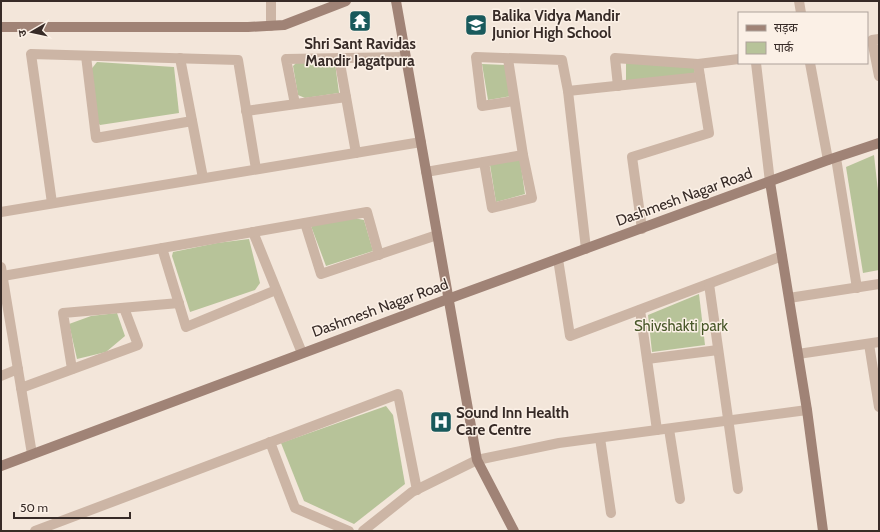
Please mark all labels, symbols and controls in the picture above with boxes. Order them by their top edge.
place label: Balika Vidya Mandir Junior High School [491,7,620,42]
temple icon: Shri Sant Ravidas Mandir Jagatpura [347,8,373,34]
north arrow [12,12,52,52]
school or university icon: Balika Vidya Mandir Junior High School [463,12,489,38]
legend [738,12,868,64]
text: सड़क [774,20,799,35]
text: उ [15,29,30,38]
place label: Shri Sant Ravidas Mandir Jagatpura [304,35,416,70]
text: पार्क [774,40,794,55]
street label: Dashmesh Nagar Road [613,164,755,230]
street label: Dashmesh Nagar Road [309,275,451,341]
park label: Shivshakti park [634,317,728,335]
place label: Sound Inn Health Care Centre [456,404,569,439]
hospital icon: Sound Inn Health Care Centre [428,409,454,435]
scale bar [14,494,130,520]
text: 50 m [20,500,48,515]

